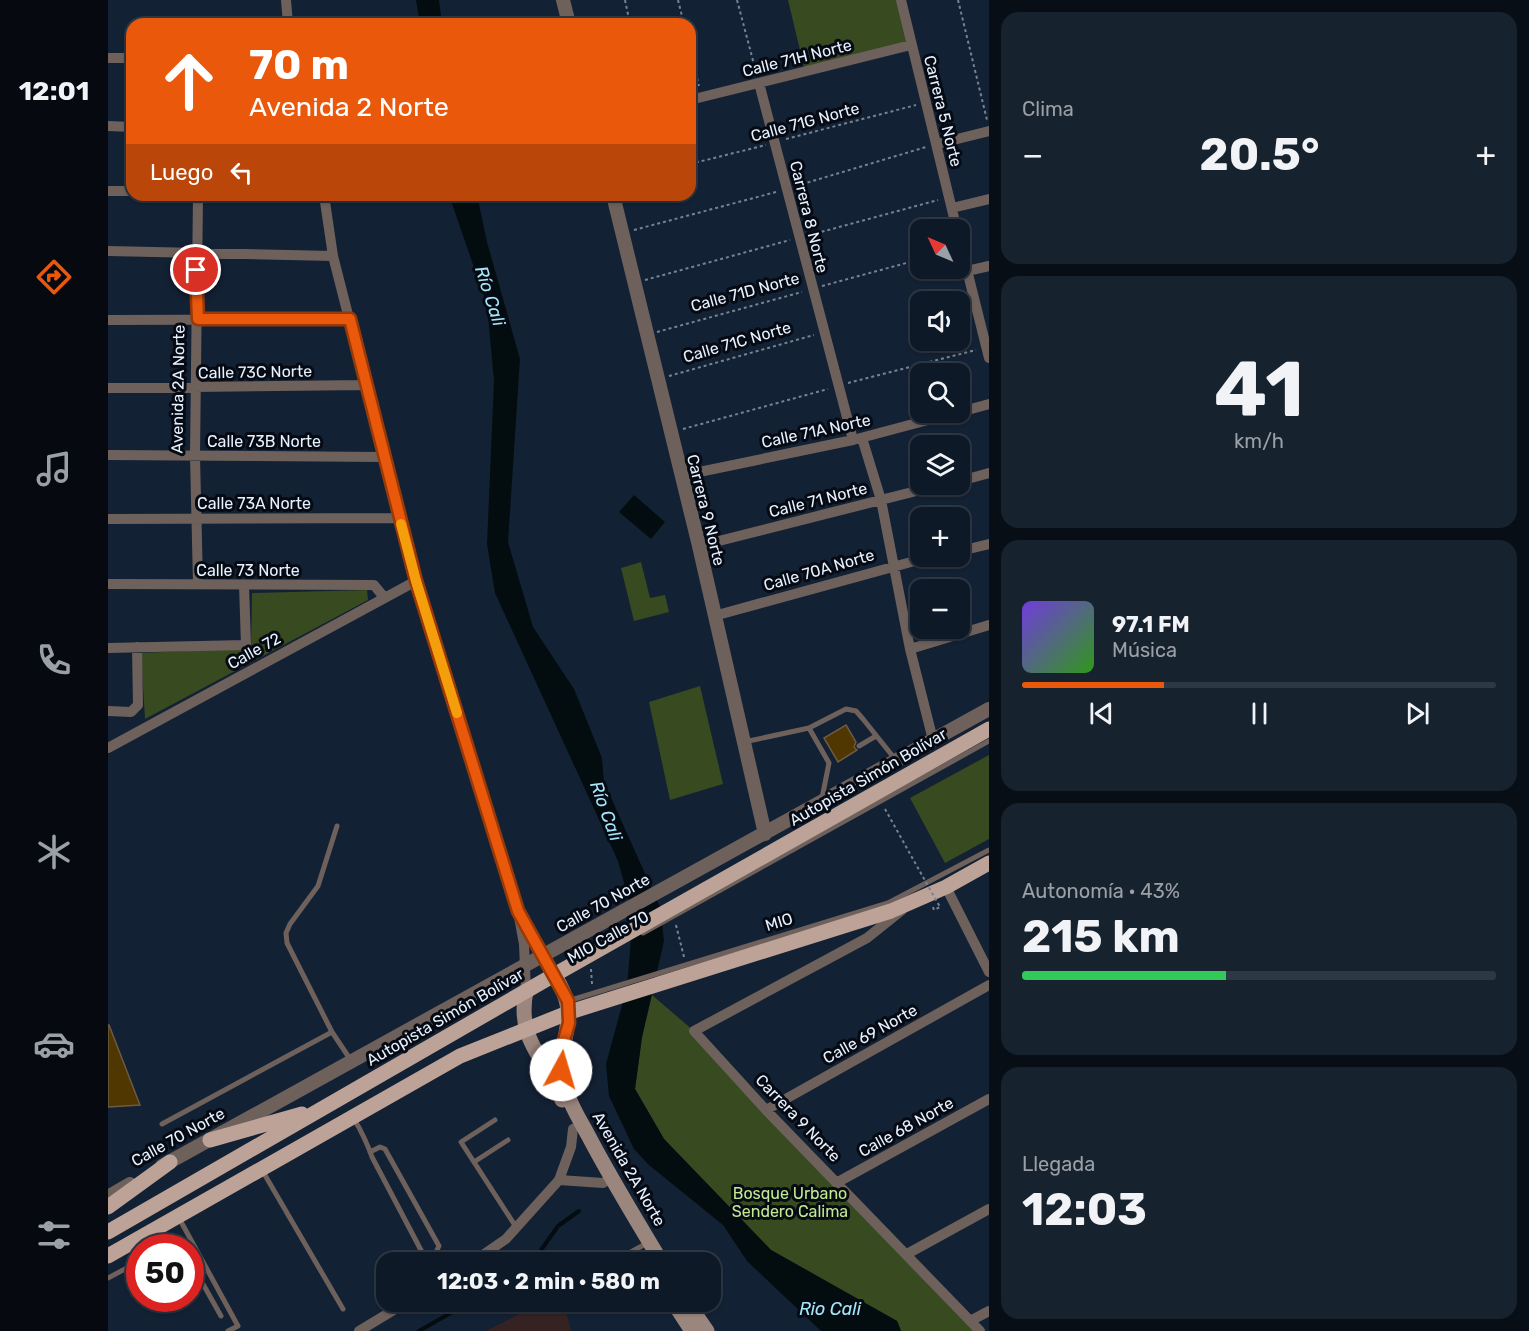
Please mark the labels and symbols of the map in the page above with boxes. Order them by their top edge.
street label: Calle 71H Norte [740,35,854,81]
street label: Carrera 5 Norte [920,53,966,169]
street label: Calle 71G Norte [749,98,861,146]
street label: Carrera 8 Norte [786,159,832,275]
north arrow [910,219,970,279]
pin [170,244,221,295]
water label: Río Cali [470,263,510,330]
street label: Calle 71D Norte [689,268,801,316]
street label: Calle 71C Norte [681,318,793,366]
street label: Avenida 2A Norte [167,324,189,454]
street label: Calle 73C Norte [198,362,312,382]
street label: Calle 71A Norte [760,410,872,452]
street label: Calle 73B Norte [207,432,321,451]
street label: Carrera 9 Norte [683,452,729,568]
street label: Calle 71 Norte [767,479,869,521]
street label: Calle 73A Norte [197,494,311,513]
street label: Calle 70A Norte [761,545,877,595]
street label: Calle 73 Norte [196,561,300,580]
street label: Calle 72 [224,629,284,673]
street label: Autopista Simón Bolívar [786,724,950,830]
water label: Río Cali [585,778,627,845]
street label: Calle 70 Norte [553,869,653,937]
street label: MIO Calle 70 [564,907,652,967]
street label: MIO [763,909,795,935]
street label: Autopista Simón Bolívar [363,964,527,1070]
street label: Calle 69 Norte [820,1000,920,1068]
position arrow [529,1038,593,1102]
street label: Carrera 9 Norte [752,1070,845,1166]
street label: Calle 68 Norte [855,1093,957,1161]
street label: Calle 70 Norte [128,1103,228,1171]
street label: Avenida 2A Norte [589,1108,669,1230]
park label: Bosque Urbano Sendero Calima [732,1184,848,1221]
speed limit sign: 50 [126,1234,204,1312]
water label: Rio Cali [799,1298,862,1320]

